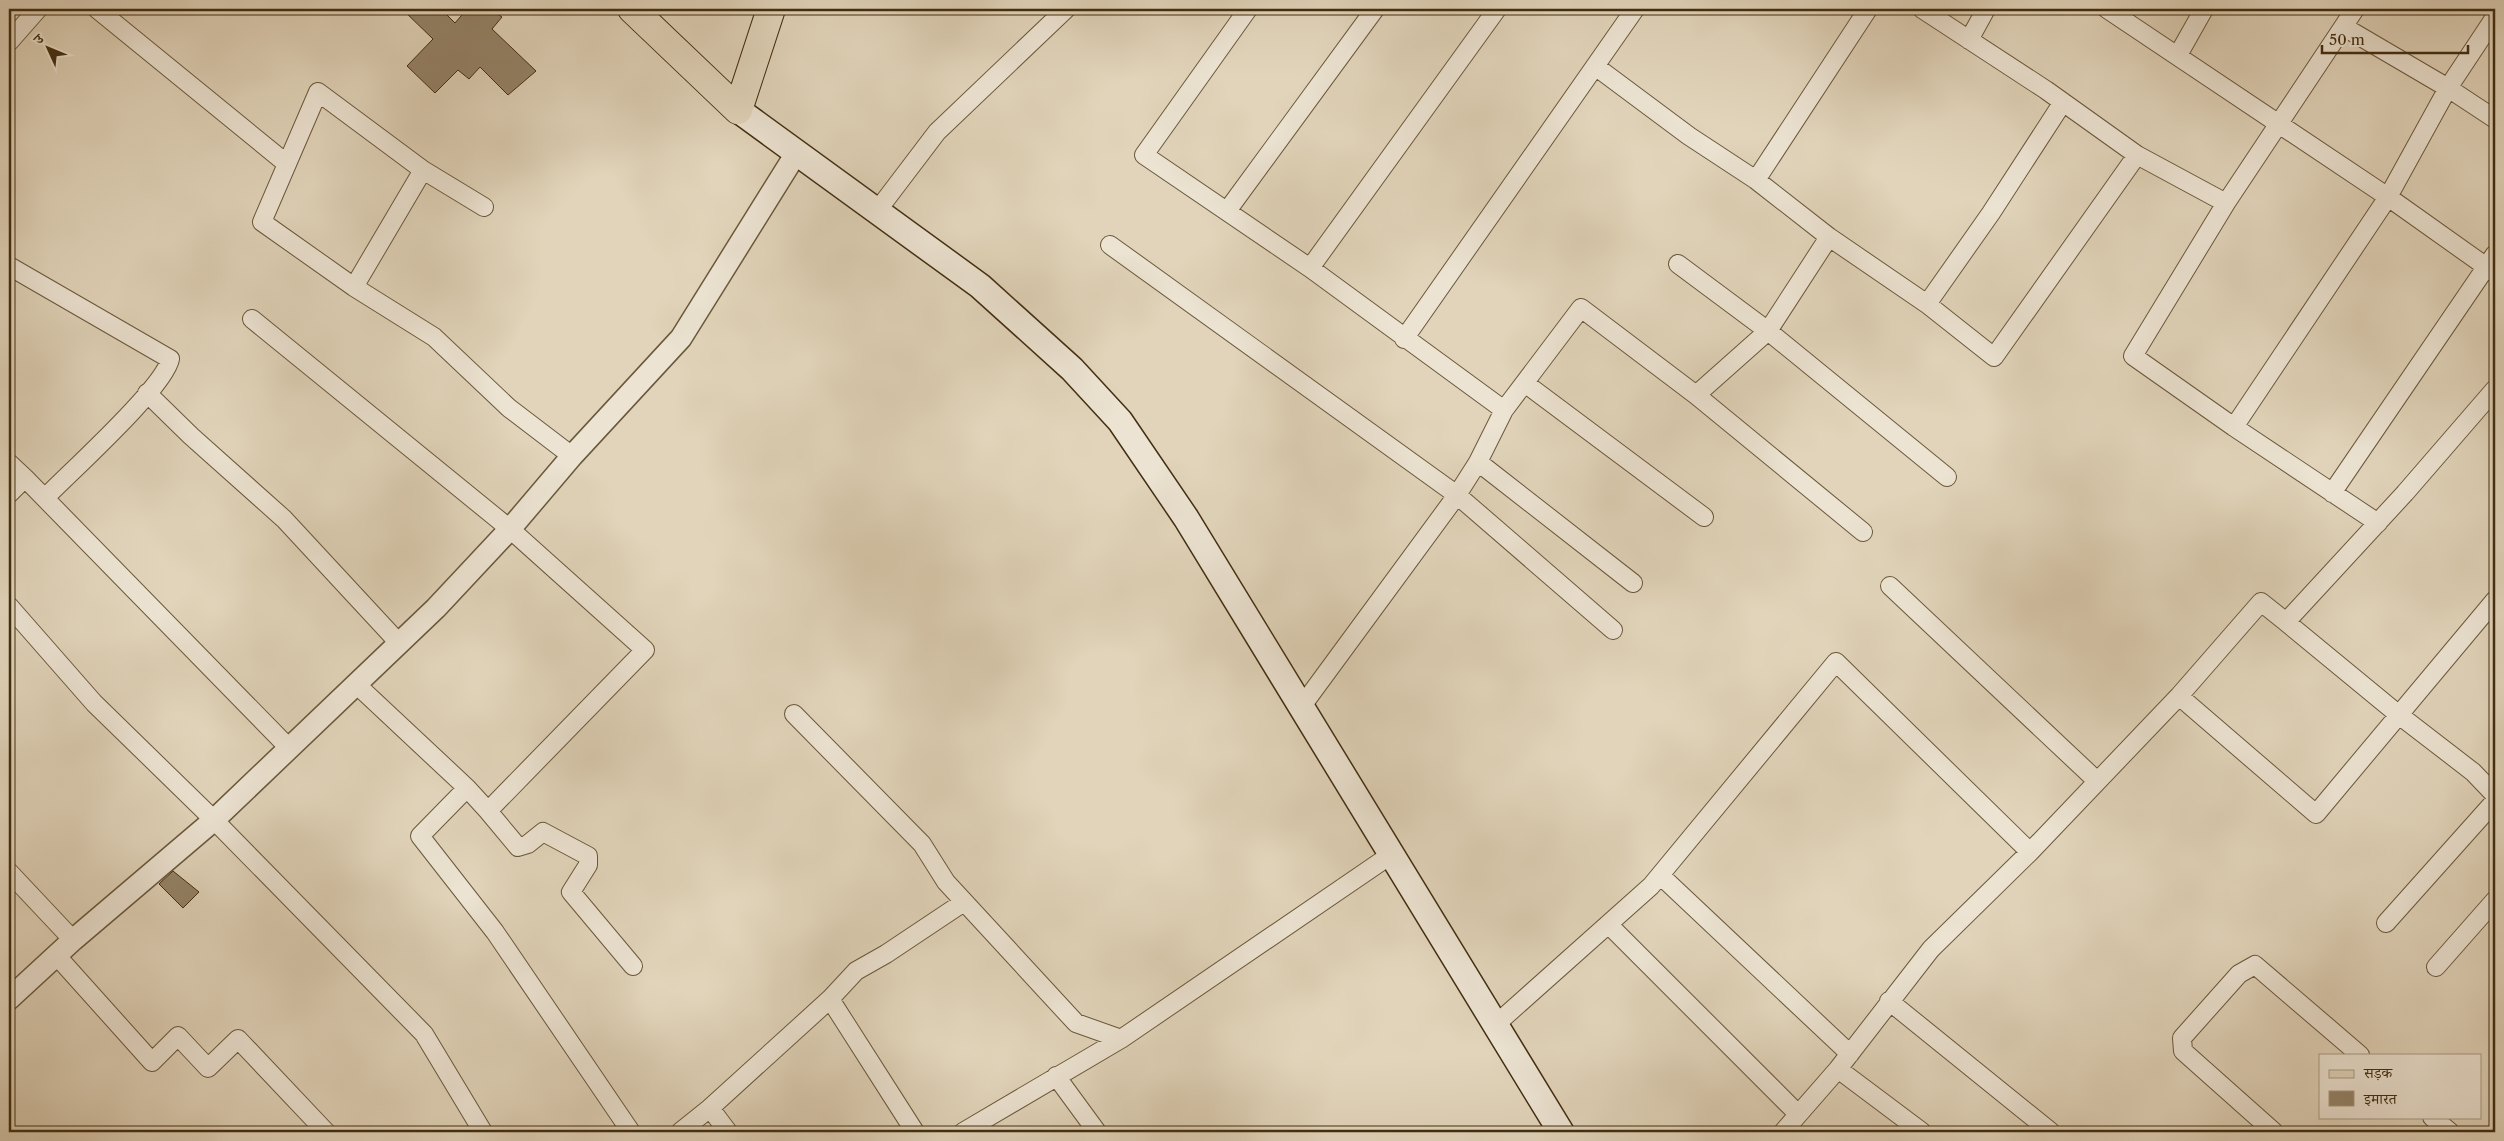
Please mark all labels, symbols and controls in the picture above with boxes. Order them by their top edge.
north arrow [22,22,72,72]
scale bar [2322,22,2468,54]
text: उ [29,30,48,49]
text: 50 m [2329,30,2365,49]
legend [2319,1054,2482,1118]
text: सड़क [2363,1063,2393,1082]
text: इमारत [2363,1089,2398,1108]

